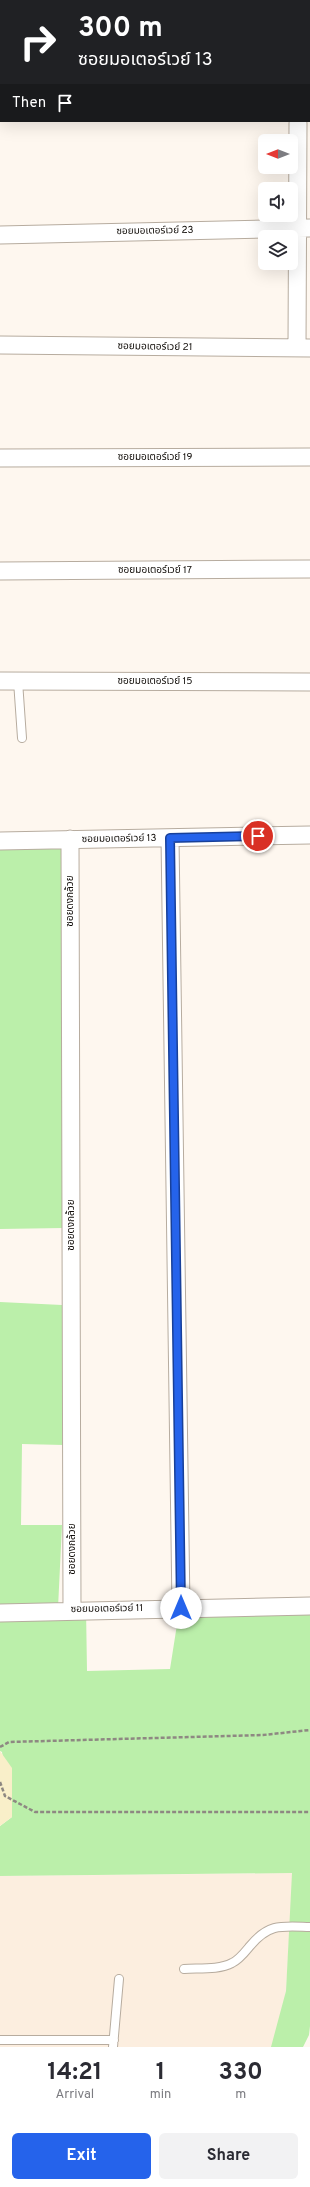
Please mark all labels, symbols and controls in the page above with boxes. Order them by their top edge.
text: 300 m [78,11,163,47]
icon: right [12,16,64,68]
text: ซอยมอเตอร์เวย์ 13 [78,49,213,72]
icon: arrive [54,92,76,114]
text: Then [12,94,46,113]
north arrow [258,134,298,174]
map controls [258,134,298,270]
button: sound [258,182,298,222]
street label: ซอยมอเตอร์เวย์ 23 [116,224,194,238]
button: layers [258,230,298,270]
street label: ซอยมอเตอร์เวย์ 21 [117,340,193,354]
street label: ซอยมอเตอร์เวย์ 19 [118,451,192,464]
street label: ซอยมอเตอร์เวย์ 17 [118,564,192,577]
street label: ซอยมอเตอร์เวย์ 15 [118,675,192,688]
pin [241,819,275,853]
icon: arrive [247,825,269,847]
street label: ซอยมอเตอร์เวย์ 13 [82,832,156,846]
street label: ซอยดงกล้วย [64,875,77,927]
street label: ซอยดงกล้วย [65,1199,78,1251]
street label: ซอยดงกล้วย [66,1523,79,1575]
position arrow [160,1587,202,1629]
street label: ซอยมอเตอร์เวย์ 11 [71,1602,143,1616]
text: 14:21 [47,2058,102,2088]
text: 1 [156,2058,165,2088]
text: 330 [219,2058,263,2088]
text: Arrival [55,2087,94,2103]
text: min [150,2087,171,2103]
text: m [235,2087,246,2103]
button: Exit [12,2133,151,2179]
button: Share [159,2133,298,2179]

